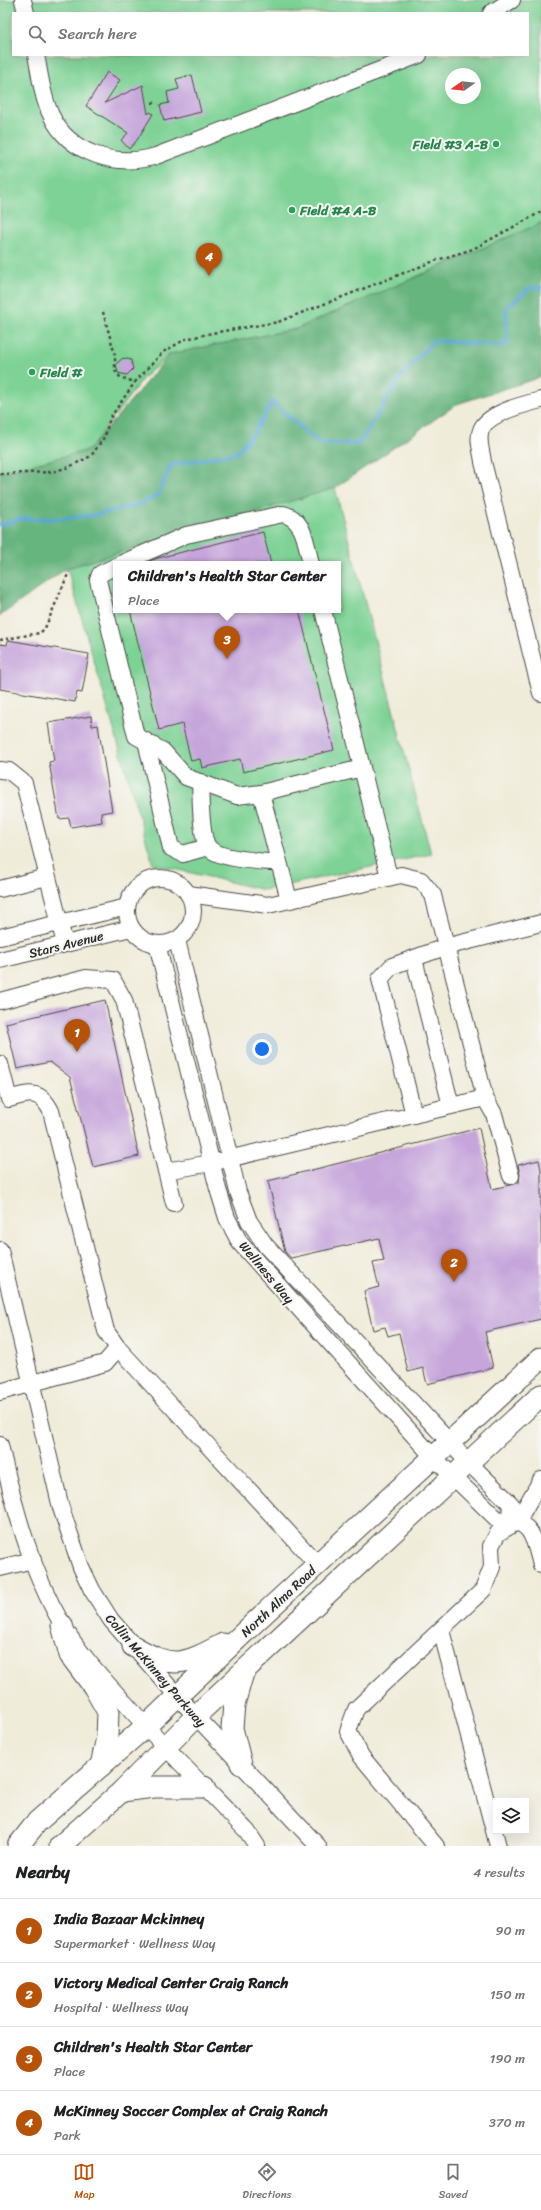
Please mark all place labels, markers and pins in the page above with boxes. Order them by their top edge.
place label: Field #3 A-B [412,133,489,156]
marker: Field #3 A-B [491,139,501,149]
place label: Field #4 A-B [299,199,377,222]
marker: Field #4 A-B [287,205,297,215]
pin: 4 [196,243,222,276]
place label: Field # [39,361,83,384]
marker: Field # [27,367,37,377]
pin: 3 [214,626,240,659]
pin: 1 [64,1019,90,1052]
pin: 2 [441,1249,467,1282]

